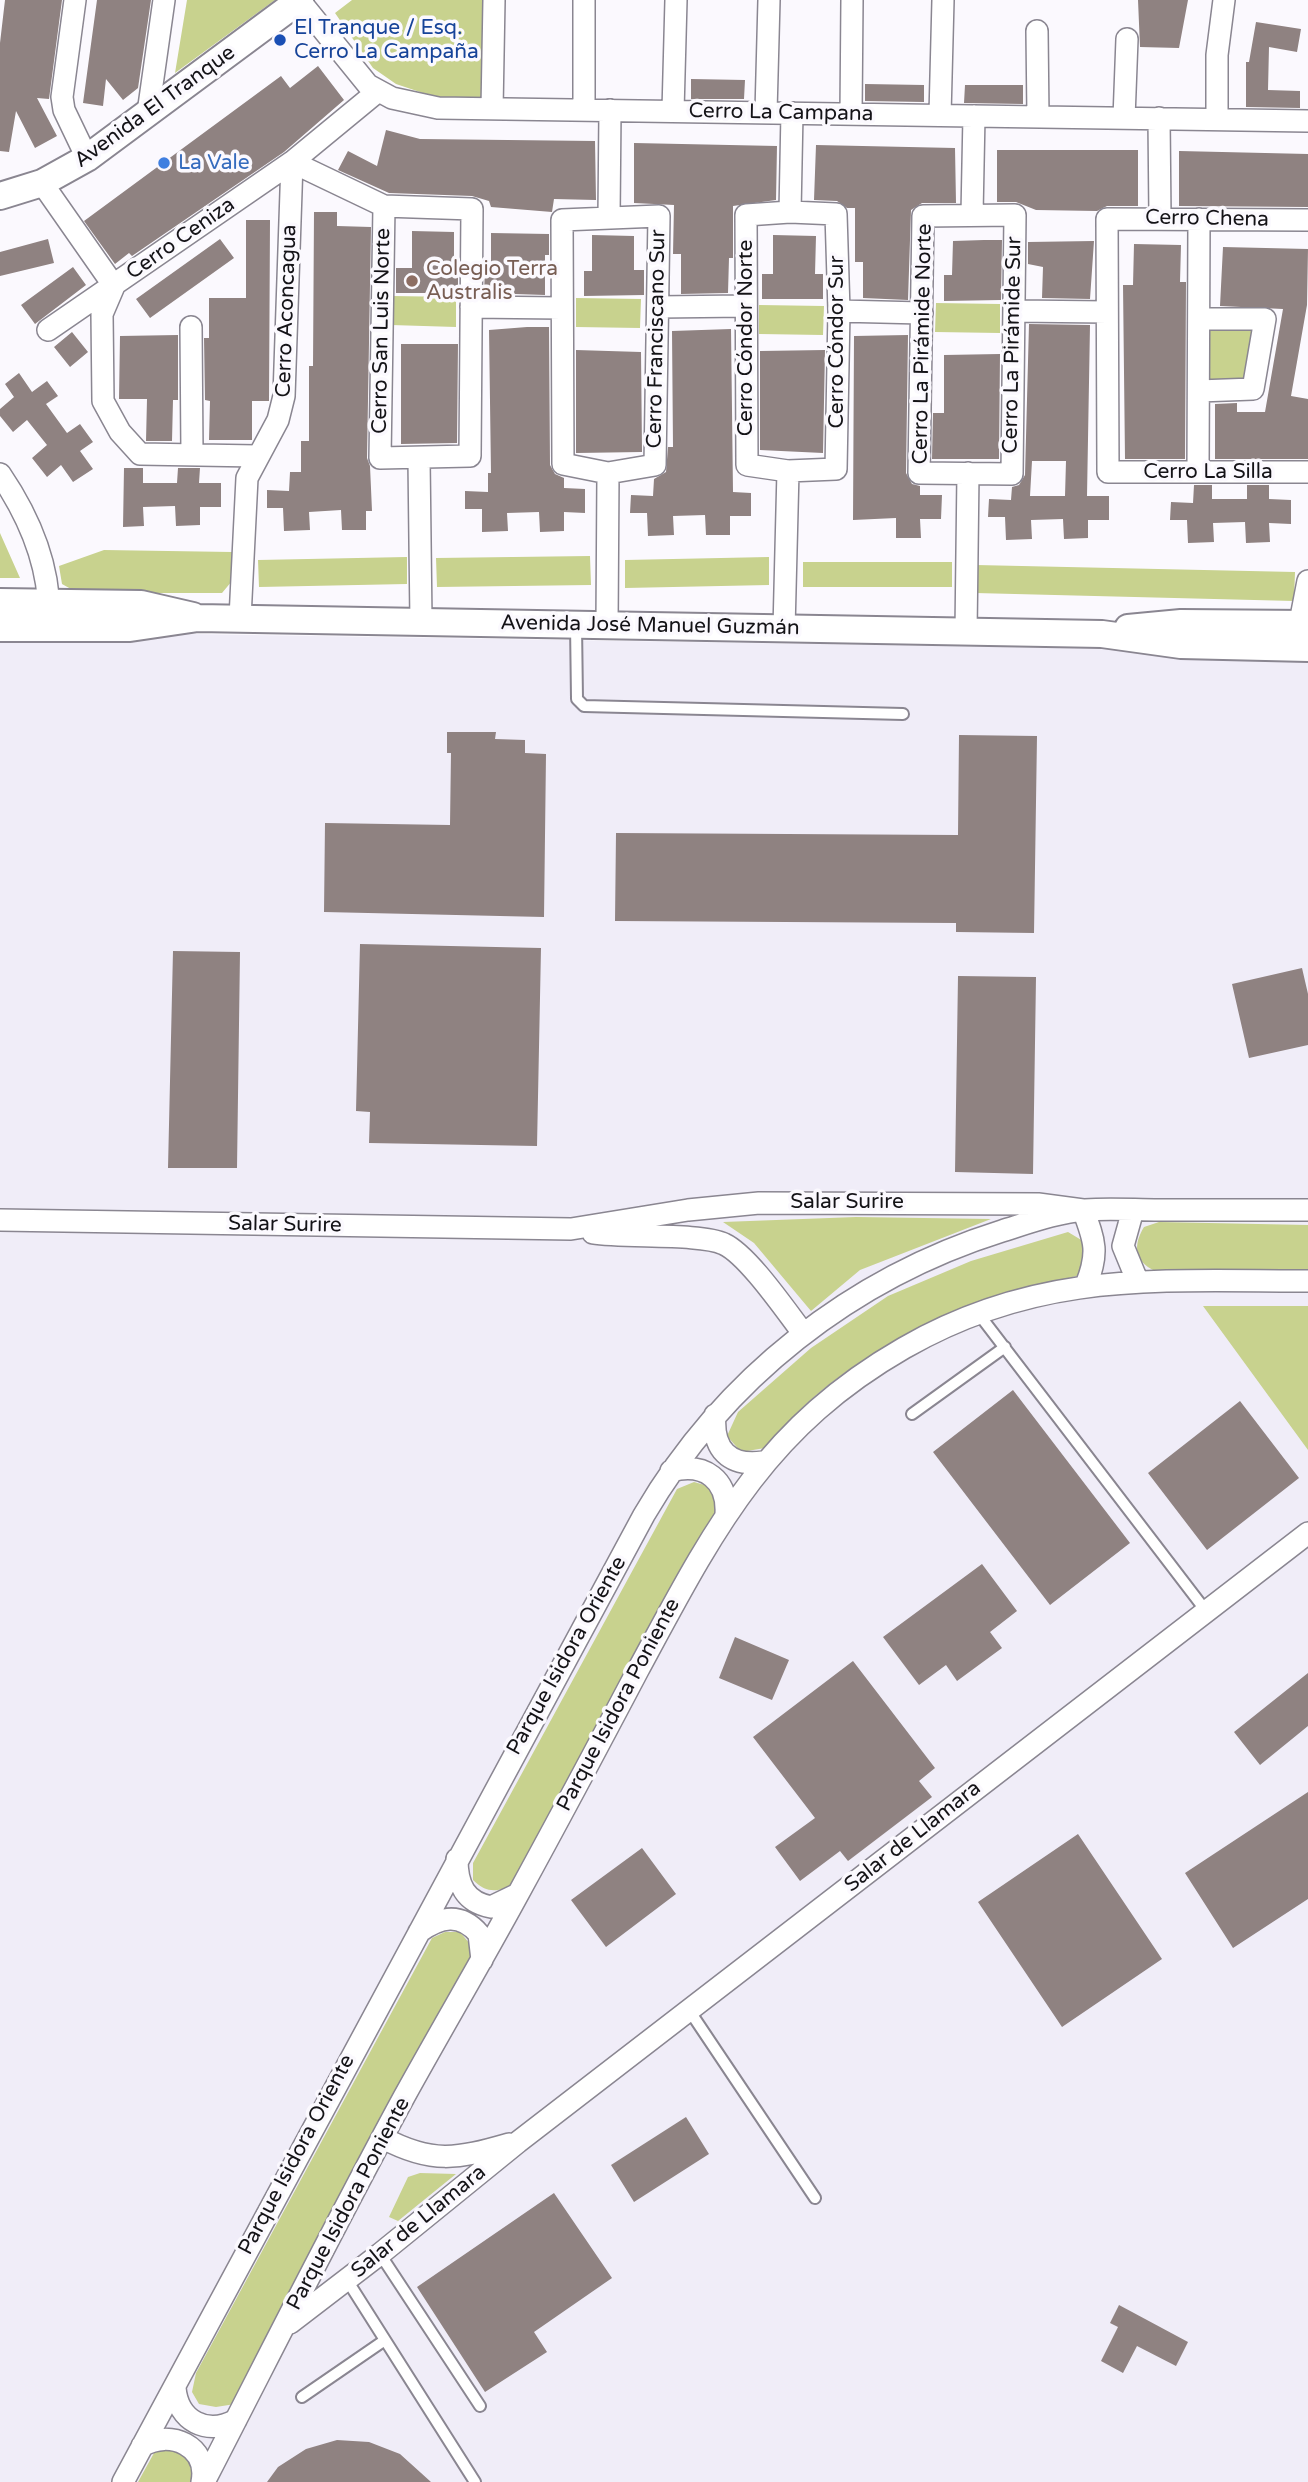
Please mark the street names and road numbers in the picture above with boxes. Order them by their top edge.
street label: Avenida El Tranque [70,40,240,174]
street label: Cerro La Campana [688,99,874,127]
street label: Cerro Ceniza [122,192,240,286]
street label: Cerro Chena [1145,205,1269,233]
street label: Cerro La Pirámide Norte [908,223,938,465]
street label: Cerro Aconcagua [271,224,303,398]
street label: Cerro San Luis Norte [368,228,396,434]
street label: Cerro Franciscano Sur [642,229,672,449]
street label: Cerro La Pirámide Sur [999,236,1027,454]
street label: Cerro Cóndor Norte [733,240,759,436]
street label: Cerro Cóndor Sur [824,255,850,429]
street label: Cerro La Silla [1143,459,1273,485]
street label: Avenida José Manuel Guzmán [500,611,800,641]
street label: Salar Surire [790,1189,904,1215]
street label: Salar Surire [228,1211,342,1239]
street label: Parque Isidora Oriente [502,1552,632,1760]
street label: Parque Isidora Poniente [552,1594,686,1816]
street label: Salar de Llamara [840,1776,986,1898]
street label: Parque Isidora Oriente [233,2051,361,2259]
street label: Parque Isidora Poniente [282,2093,416,2315]
street label: Salar de Llamara [347,2160,491,2284]

